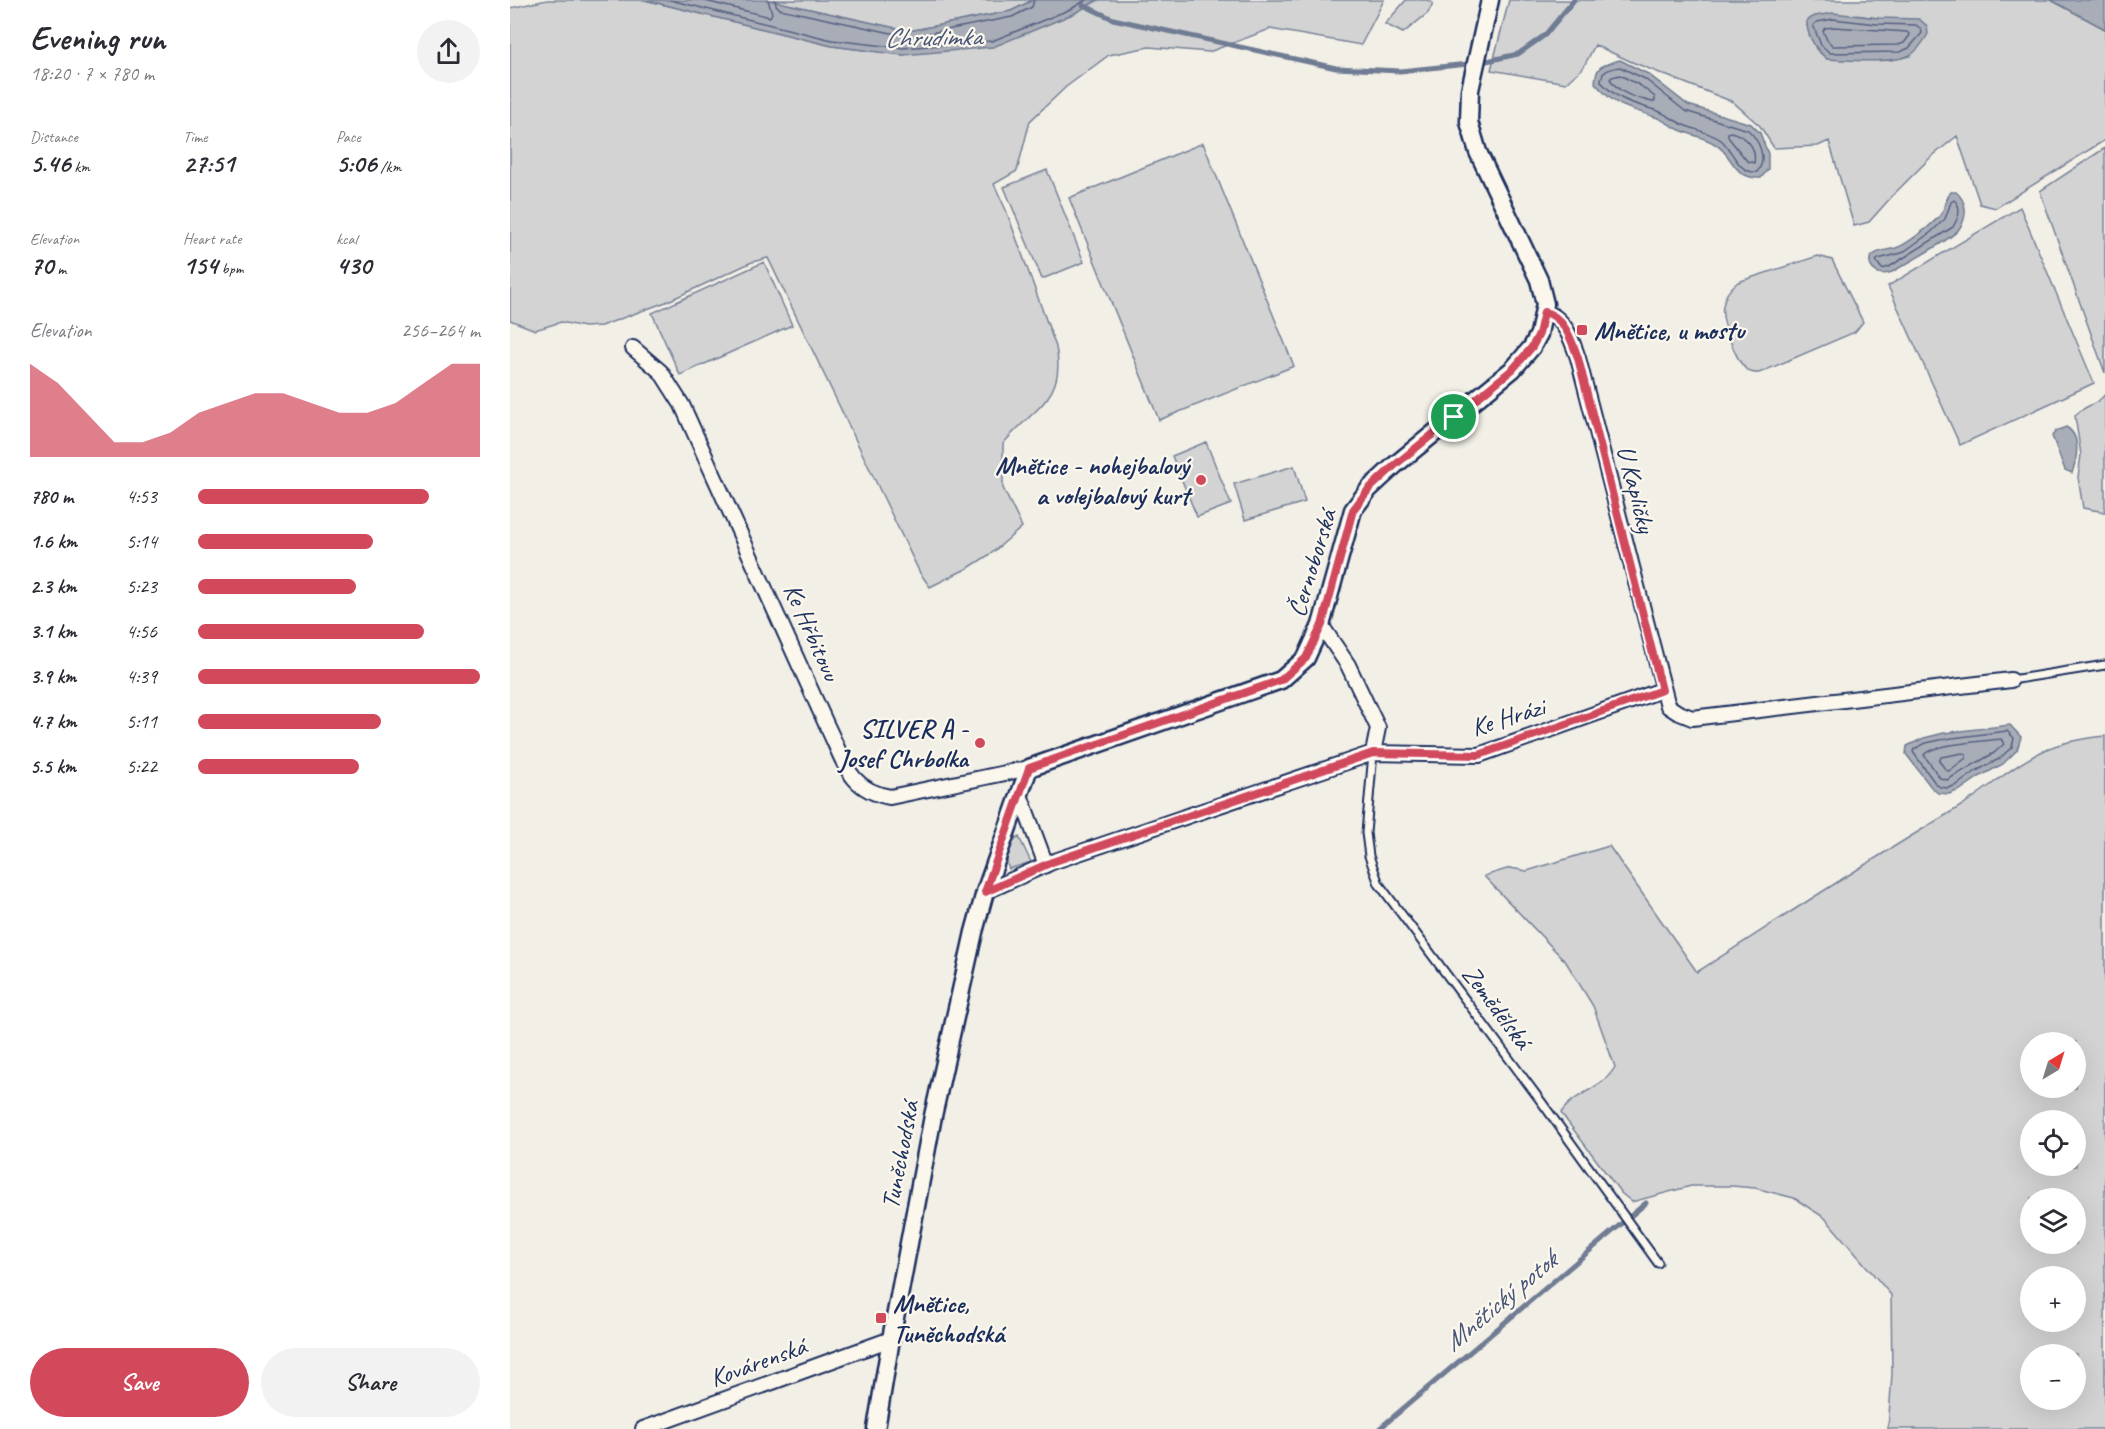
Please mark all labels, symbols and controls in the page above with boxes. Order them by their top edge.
text: Evening run [30,17,165,59]
water label: Chrudimka [884,19,985,55]
button: share [417,20,480,83]
text: 18:20 · 7 × 780 m [30,61,154,86]
text: Distance [30,127,78,147]
text: Time [183,127,207,147]
text: Pace [336,127,361,147]
text: 5.46 [30,147,70,180]
text: 27:51 [183,147,234,180]
text: 5:06 [336,147,376,180]
text: km [70,157,90,177]
text: /km [376,157,401,177]
text: Elevation [30,229,79,249]
text: Heart rate [183,229,241,249]
text: kcal [336,229,357,249]
text: 70 [30,249,53,282]
text: 154 [183,249,218,282]
text: 430 [336,249,371,282]
text: m [53,259,66,279]
text: bpm [218,259,244,279]
place label: Mnětice, u mostu [1594,314,1746,347]
text: Elevation [30,318,92,343]
text: 256–264 m [401,318,480,343]
marker: Mnětice, u mostu [1575,323,1589,337]
pin [1428,391,1479,442]
icon: arrive [1437,400,1470,433]
street label: U Kapličky [1609,442,1663,538]
place label: Mnětice - nohejbalový a volejbalový kurt [995,449,1193,512]
marker: Mnětice - nohejbalový a volejbalový kurt [1194,473,1208,487]
text: 780 m [30,484,73,509]
text: 4:53 [126,484,157,509]
street label: Černoborská [1280,503,1345,621]
text: 1.6 km [30,529,77,554]
text: 5:14 [126,529,157,554]
text: 2.3 km [30,574,77,599]
text: 5:23 [126,574,157,599]
street label: Ke Hřbitovu [776,578,849,687]
text: 3.1 km [30,619,77,644]
text: 4:56 [126,619,157,644]
text: 3.9 km [30,664,76,689]
text: 4:39 [126,664,157,689]
street label: Ke Hrázi [1467,689,1552,744]
text: 4.7 km [30,709,76,734]
text: 5:11 [126,709,157,734]
place label: SILVER A - Josef Chrbolka [837,712,970,775]
marker: SILVER A - Josef Chrbolka [973,736,987,750]
text: 5.5 km [30,754,76,779]
text: 5:22 [126,754,157,779]
street label: Zemědělská [1455,958,1541,1058]
north arrow [2020,1032,2086,1098]
map controls [2020,1032,2086,1410]
street label: Tuněchodská [873,1096,927,1212]
button: locate [2020,1110,2086,1176]
button: layers [2020,1188,2086,1254]
water label: Mnětický potok [1436,1240,1568,1358]
button: + [2020,1266,2086,1332]
place label: Mnětice, Tuněchodská [893,1287,1007,1350]
marker: Mnětice, Tuněchodská [874,1311,888,1325]
street label: Kovárenská [705,1328,813,1395]
button: − [2020,1344,2086,1410]
button: Save [30,1348,249,1417]
button: Share [261,1348,480,1417]

